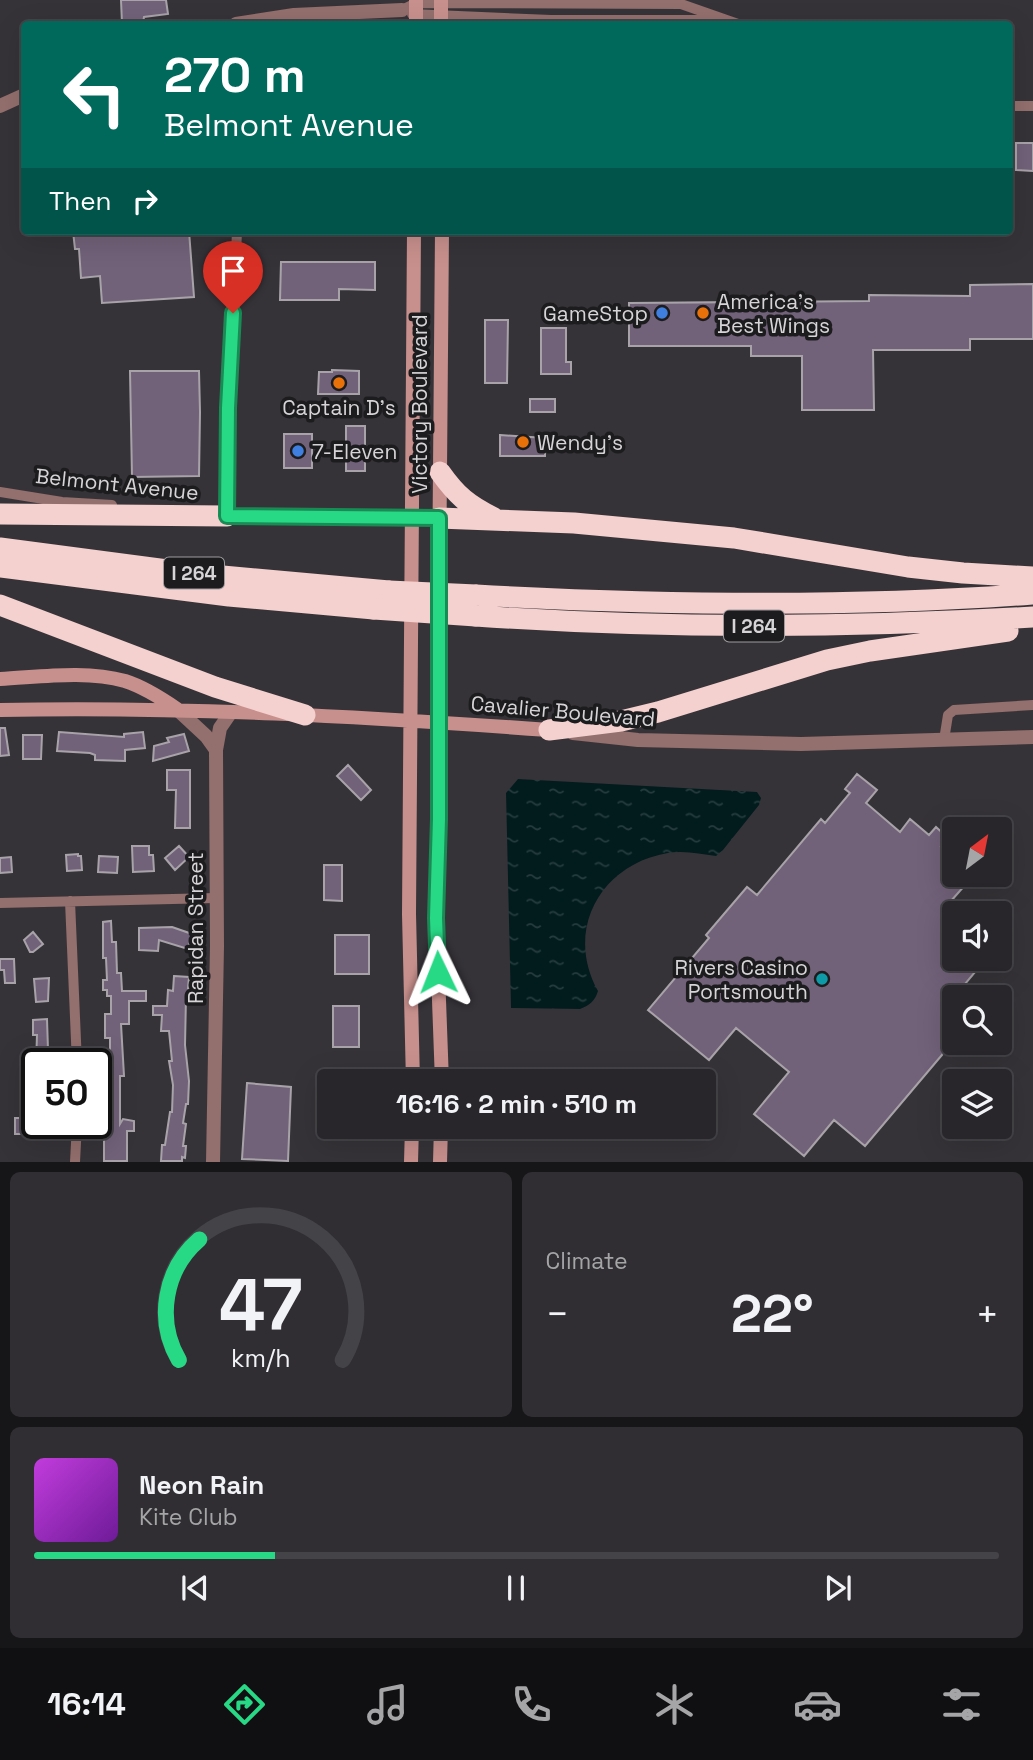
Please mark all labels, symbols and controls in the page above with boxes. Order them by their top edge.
text: 270 m [164,44,306,106]
icon: left [49,49,140,140]
text: Belmont Avenue [164,105,414,145]
icon: right [126,182,164,220]
text: Then [49,184,112,218]
pin [203,241,263,313]
icon: arrive [214,252,252,290]
place label: America's Best Wings [717,288,830,339]
place label: GameStop [543,300,648,327]
marker: GameStop [654,305,670,321]
marker: America's Best Wings [695,305,711,321]
street label: Victory Boulevard [406,314,433,494]
marker: Captain D's [331,375,347,391]
place label: Captain D's [282,394,396,421]
place label: Wendy's [537,429,623,456]
marker: Wendy's [515,434,531,450]
place label: 7-Eleven [312,438,397,465]
marker: 7-Eleven [290,443,306,459]
street label: Belmont Avenue [34,462,200,506]
road number: I 264 [164,558,224,588]
road number: I 264 [724,610,784,642]
street label: Cavalier Boulevard [470,689,656,733]
north arrow [942,817,1012,887]
map controls [942,817,1012,1139]
street label: Rapidan Street [182,852,209,1004]
button: sound [942,901,1012,971]
position arrow [401,935,475,1009]
place label: Rivers Casino Portsmouth [675,954,808,1005]
marker: Rivers Casino Portsmouth [814,971,830,987]
button: search [942,985,1012,1055]
speed limit sign: 50 [21,1048,112,1139]
button: layers [942,1069,1012,1139]
text: 16:16 · 2 min · 510 m [396,1087,637,1121]
text: Climate [546,1246,628,1276]
text: 47 [219,1259,303,1352]
text: 22° [731,1281,813,1347]
text: − [546,1290,569,1338]
text: + [975,1290,999,1338]
text: km/h [231,1342,291,1374]
text: Neon Rain [139,1468,264,1502]
text: Kite Club [139,1502,238,1532]
icon: previous [176,1569,214,1607]
icon: pause [497,1569,535,1607]
icon: next [819,1569,857,1607]
icon: directions [220,1680,269,1729]
icon: music [363,1680,412,1729]
icon: phone [507,1680,556,1729]
icon: climate [650,1680,699,1729]
icon: car [793,1680,842,1729]
icon: filters [937,1680,986,1729]
text: 16:14 [47,1684,126,1724]

